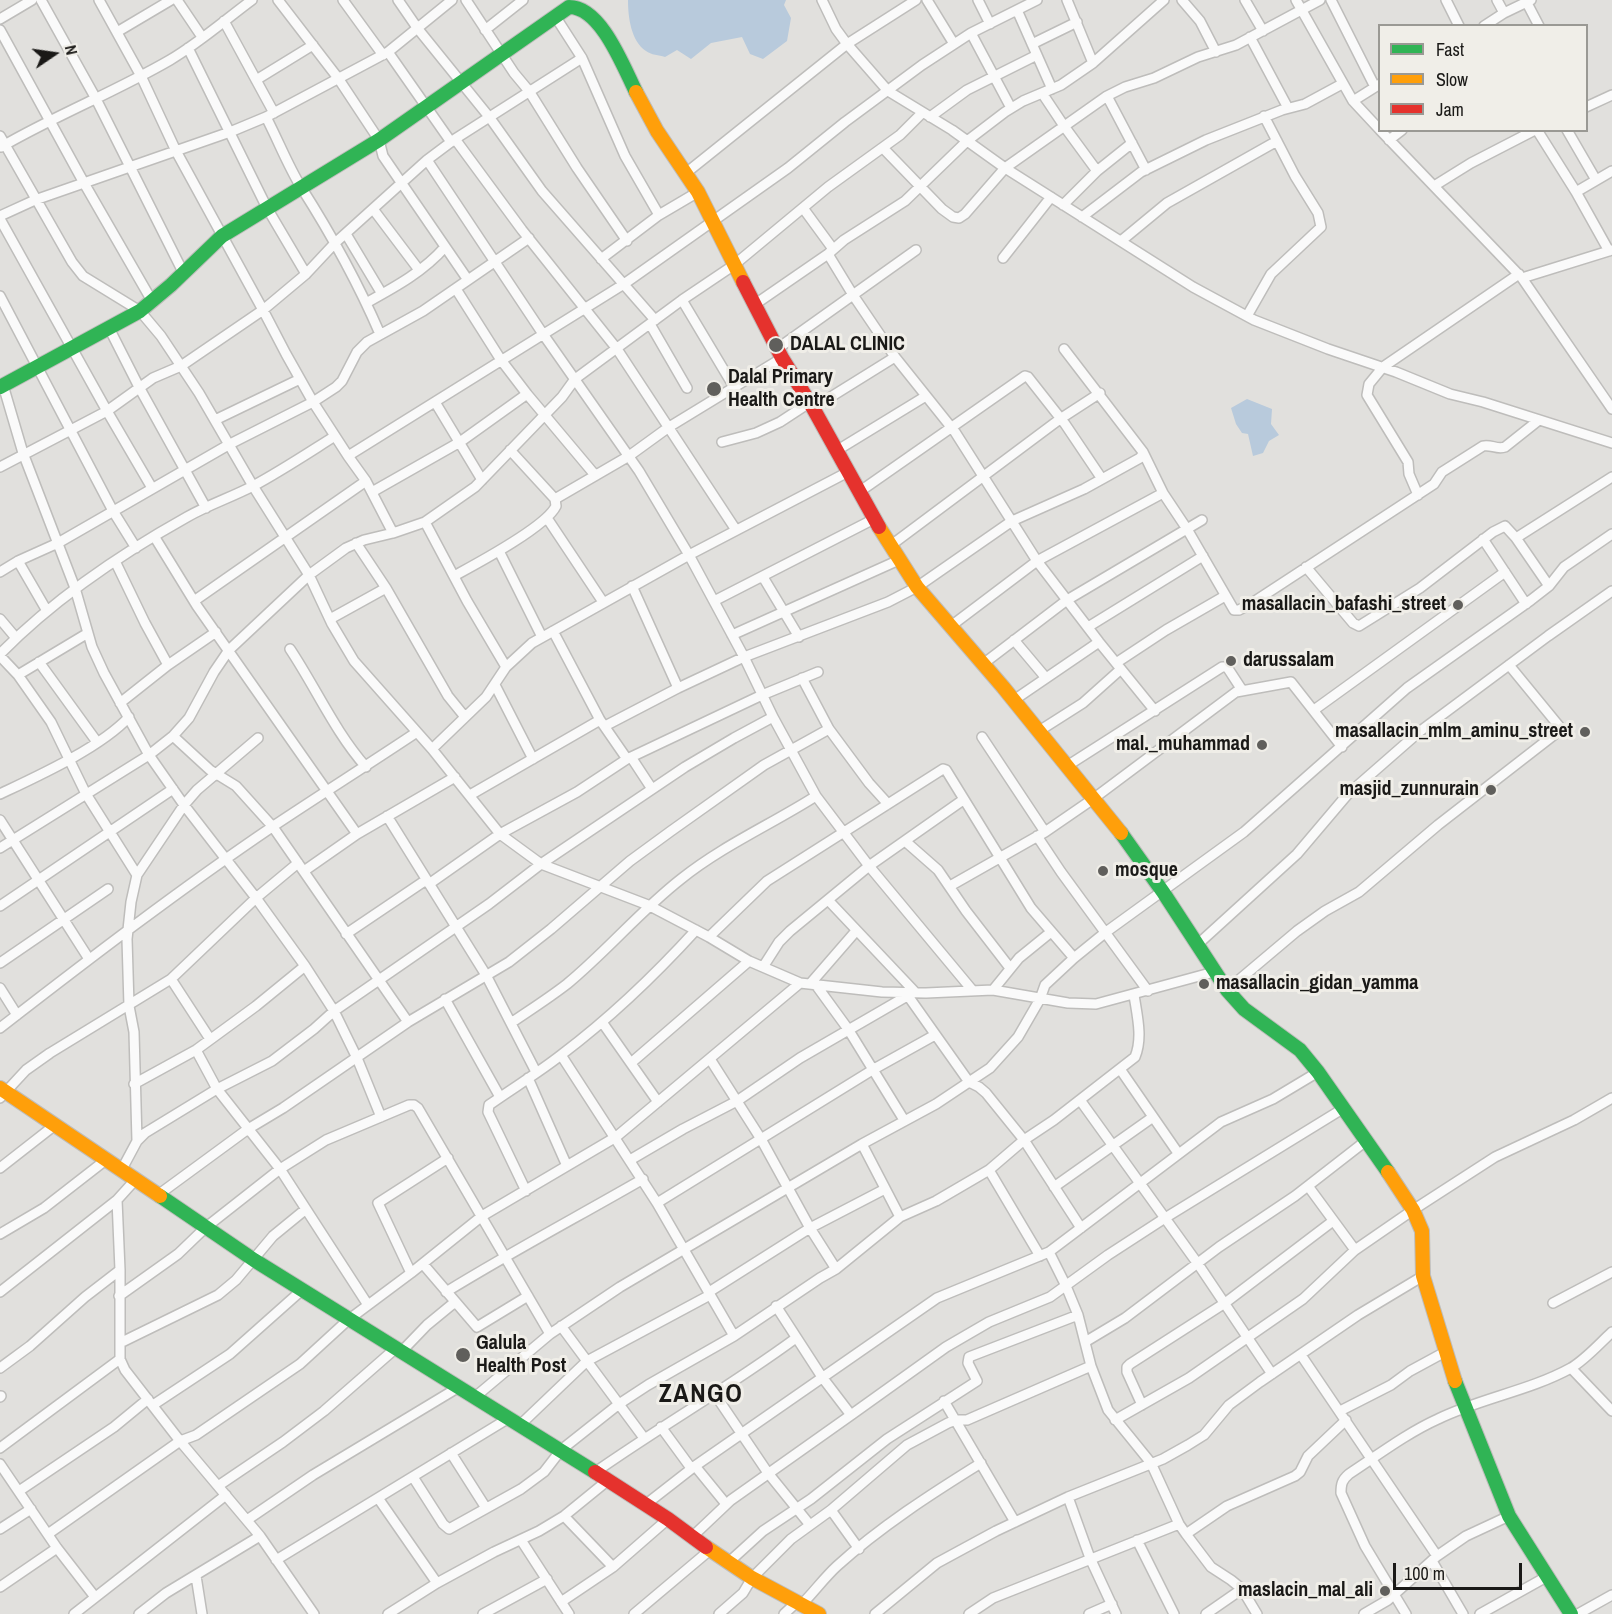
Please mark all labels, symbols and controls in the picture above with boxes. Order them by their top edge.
north arrow [24,24,84,84]
legend [1378,24,1588,132]
text: Fast [1436,37,1464,62]
text: N [60,43,83,57]
text: Slow [1436,67,1468,92]
text: Jam [1436,97,1464,122]
place label: DALAL CLINIC [790,333,905,357]
marker: DALAL CLINIC [767,336,785,354]
place label: Dalal Primary Health Centre [728,366,835,413]
marker: Dalal Primary Health Centre [705,380,723,398]
place label: masallacin_bafashi_street [1242,593,1446,617]
marker: masallacin_bafashi_street [1451,598,1465,612]
place label: darussalam [1243,649,1334,673]
marker: darussalam [1224,654,1238,668]
place label: masallacin_mlm_aminu_street [1335,720,1573,744]
marker: masallacin_mlm_aminu_street [1578,725,1592,739]
place label: mal._muhammad [1116,733,1250,757]
marker: mal._muhammad [1255,738,1269,752]
place label: masjid_zunnurain [1340,778,1479,802]
marker: masjid_zunnurain [1484,783,1498,797]
place label: mosque [1115,859,1178,883]
marker: mosque [1096,864,1110,878]
place label: masallacin_gidan_yamma [1216,972,1418,996]
marker: masallacin_gidan_yamma [1197,977,1211,991]
place label: Galula Health Post [476,1332,566,1379]
marker: Galula Health Post [454,1346,472,1364]
district label: ZANGO [659,1379,743,1411]
scale bar [1396,1551,1525,1589]
text: 100 m [1404,1561,1445,1586]
place label: maslacin_mal_ali [1238,1579,1373,1603]
marker: maslacin_mal_ali [1378,1584,1392,1598]

